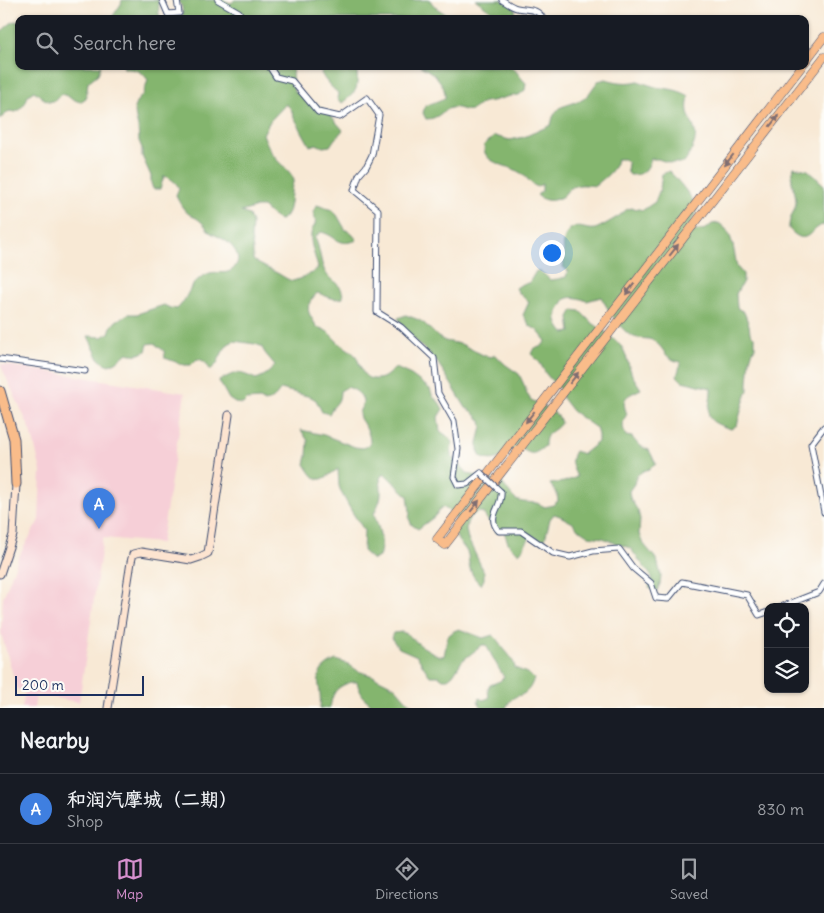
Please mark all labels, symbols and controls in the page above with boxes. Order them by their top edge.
search box [15,15,809,70]
icon: search [33,29,61,57]
text: Search here [73,31,176,55]
one-way arrow [768,115,779,128]
one-way arrow [724,153,735,166]
your location [539,240,565,266]
one-way arrow [669,243,679,257]
one-way arrow [624,282,635,295]
one-way arrow [569,372,580,385]
one-way arrow [525,410,536,423]
pin: A [83,488,115,529]
one-way arrow [469,500,480,513]
map controls [764,603,809,693]
button: locate [764,603,809,648]
button: layers [764,648,809,693]
scale bar [15,673,144,696]
text: 200 m [22,676,64,694]
text: Nearby [20,727,90,754]
text: 和润汽摩城（二期） [67,787,238,811]
text: A [31,799,41,819]
text: 830 m [757,799,804,819]
text: Shop [67,811,103,831]
tab: Map [116,855,144,903]
tab: Directions [375,855,438,903]
tab: Saved [670,855,708,903]

